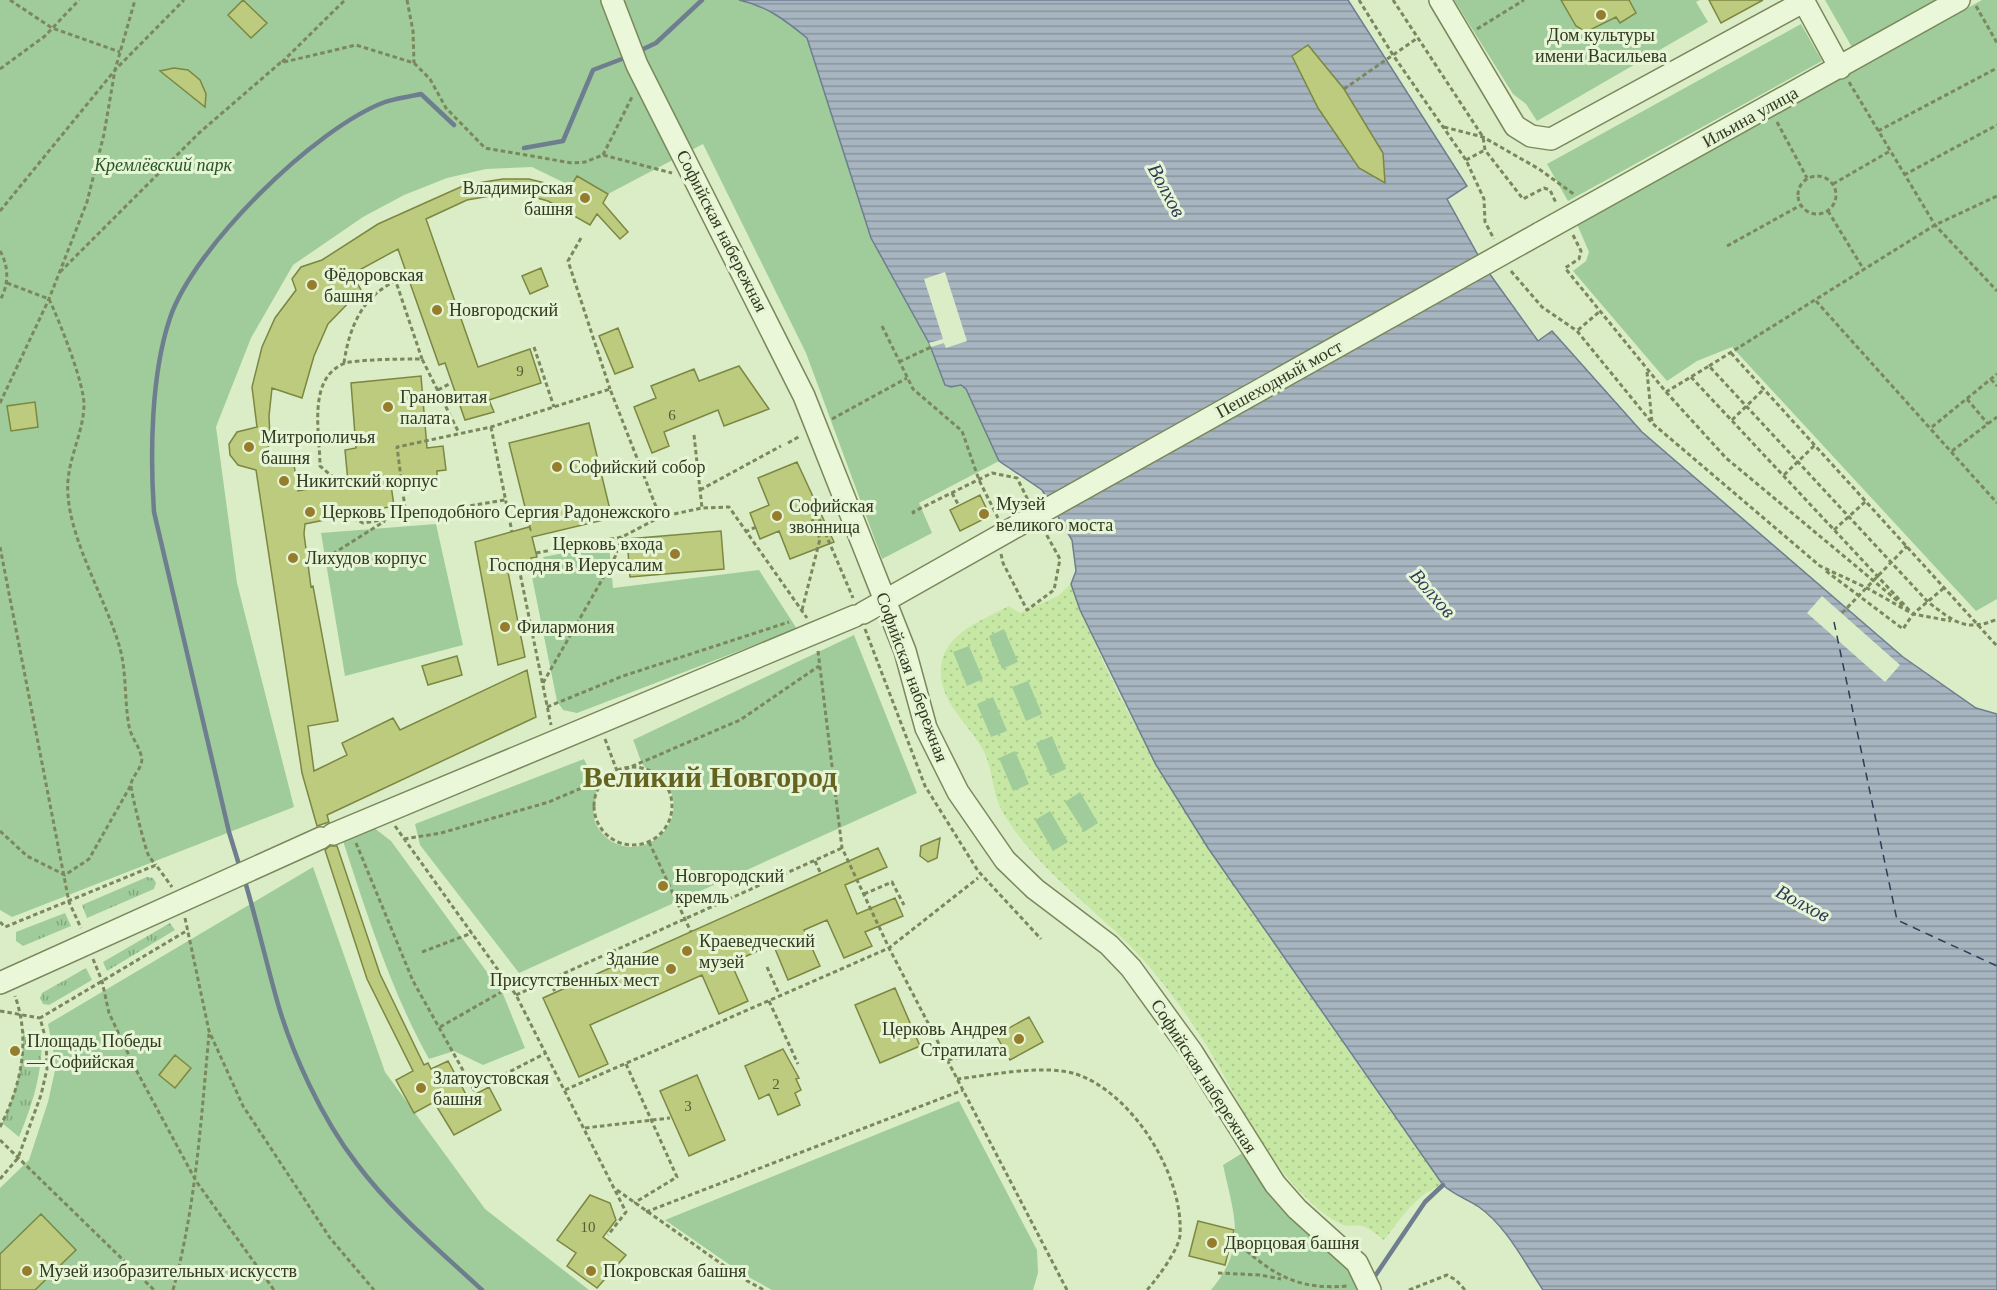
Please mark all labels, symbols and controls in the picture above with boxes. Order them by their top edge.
marker: Дом культуры имени Васильева [1594,8,1608,22]
place label: Дом культуры имени Васильева [1535,25,1667,66]
street label: Ильина улица [1699,82,1801,152]
street label: Софийская набережная [672,147,772,315]
park label: Кремлёвский парк [93,155,232,175]
water label: Волхов [1144,159,1190,221]
place label: Владимирская башня [462,178,573,219]
marker: Владимирская башня [578,191,592,205]
place label: Фёдоровская башня [324,265,424,306]
marker: Фёдоровская башня [305,278,319,292]
place label: Новгородский [449,300,558,320]
marker: Новгородский [430,303,444,317]
street label: Пешеходный мост [1212,336,1346,422]
house number: 9 [516,363,524,379]
place label: Грановитая палата [400,387,487,428]
marker: Грановитая палата [381,400,395,414]
house number: 6 [668,407,676,423]
place label: Митрополичья башня [261,427,375,468]
marker: Митрополичья башня [242,440,256,454]
place label: Софийский собор [569,457,706,477]
marker: Софийский собор [550,460,564,474]
place label: Никитский корпус [296,471,438,491]
marker: Никитский корпус [277,474,291,488]
place label: Музей великого моста [996,494,1113,535]
place label: Софийская звонница [789,496,874,537]
place label: Церковь Преподобного Сергия Радонежского [322,502,670,522]
marker: Церковь Преподобного Сергия Радонежского [303,505,317,519]
marker: Музей великого моста [977,507,991,521]
marker: Софийская звонница [770,509,784,523]
place label: Церковь входа Господня в Иерусалим [489,534,663,575]
marker: Церковь входа Господня в Иерусалим [668,547,682,561]
place label: Лихудов корпус [305,548,427,568]
marker: Лихудов корпус [286,551,300,565]
water label: Волхов [1406,564,1460,622]
street label: Софийская набережная [872,589,952,765]
place label: Филармония [517,617,615,637]
marker: Филармония [498,620,512,634]
district label: Великий Новгород [583,760,837,793]
place label: Новгородский кремль [675,866,784,907]
marker: Новгородский кремль [656,879,670,893]
water label: Волхов [1772,880,1834,926]
place label: Краеведческий музей [699,931,815,972]
marker: Краеведческий музей [680,944,694,958]
place label: Здание Присутственных мест [490,949,659,990]
marker: Здание Присутственных мест [664,962,678,976]
street label: Софийская набережная [1147,995,1261,1157]
place label: Церковь Андрея Стратилата [882,1019,1007,1060]
place label: Площадь Победы — Софийская [26,1031,162,1072]
marker: Церковь Андрея Стратилата [1012,1032,1026,1046]
marker: Площадь Победы — Софийская [8,1044,22,1058]
place label: Златоустовская башня [433,1068,549,1109]
house number: 2 [772,1076,780,1092]
marker: Златоустовская башня [414,1081,428,1095]
house number: 3 [684,1098,692,1114]
house number: 10 [581,1219,596,1235]
place label: Дворцовая башня [1224,1233,1359,1253]
marker: Дворцовая башня [1205,1236,1219,1250]
place label: Музей изобразительных искусств [39,1261,297,1281]
place label: Покровская башня [603,1261,746,1281]
marker: Музей изобразительных искусств [20,1264,34,1278]
marker: Покровская башня [584,1264,598,1278]

